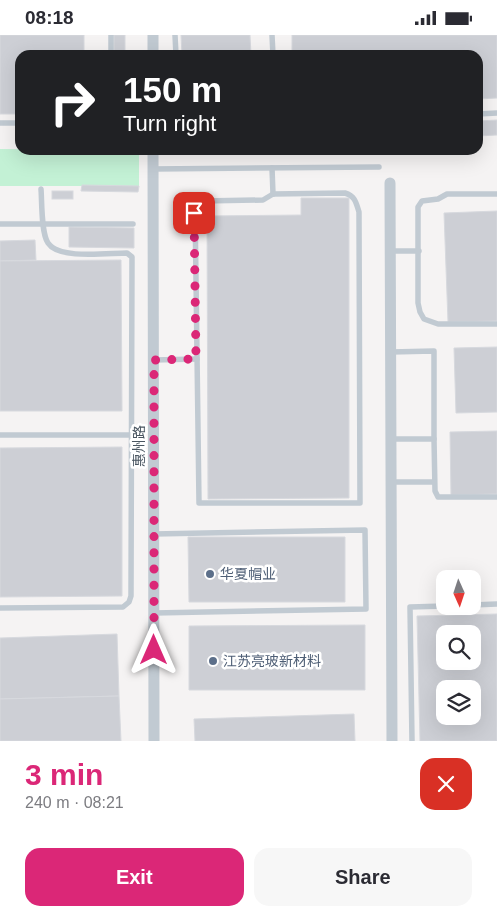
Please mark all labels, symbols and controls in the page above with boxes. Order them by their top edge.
text: 08:18 [25,7,74,28]
icon: right [40,70,105,135]
text: 150 m [123,70,222,109]
text: Turn right [123,111,216,136]
pin [173,192,215,234]
icon: arrive [180,199,208,227]
street label: 惠州路 [131,425,147,467]
place label: 华夏帽业 [220,566,276,582]
marker: 华夏帽业 [204,568,216,580]
north arrow [436,570,481,615]
map controls [436,570,481,725]
position arrow [127,623,179,675]
button: search [436,625,481,670]
place label: 江苏亮玻新材料 [223,653,321,669]
marker: 江苏亮玻新材料 [207,655,219,667]
button: layers [436,680,481,725]
text: 3 min [25,758,103,791]
button: close [420,758,472,810]
text: 240 m · 08:21 [25,794,124,811]
button: Exit [25,848,244,906]
button: Share [254,848,472,906]

